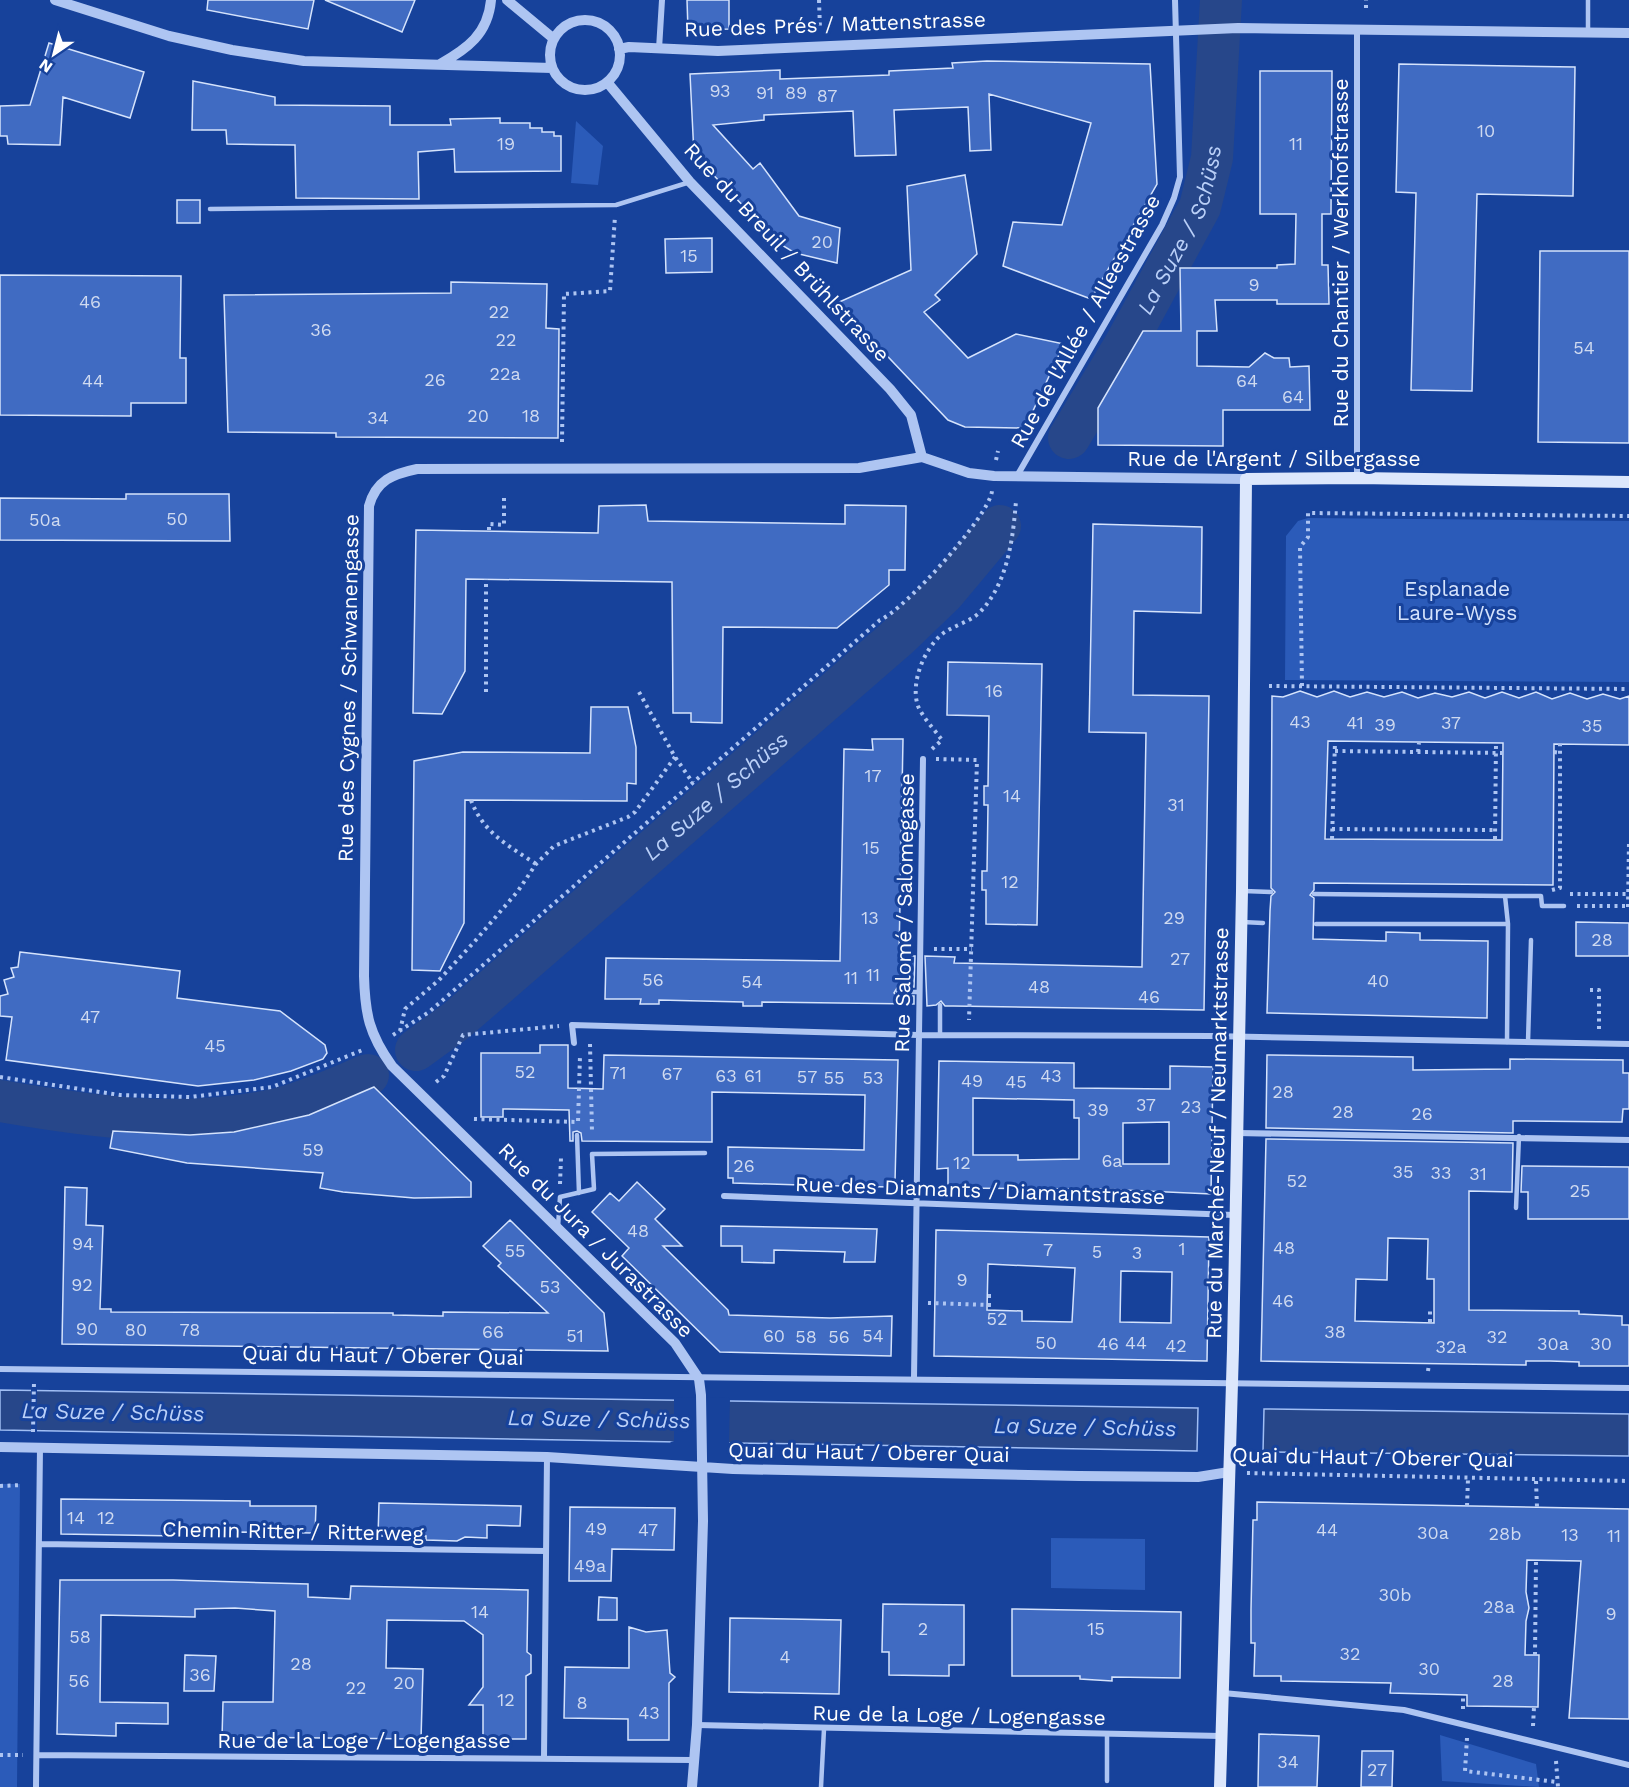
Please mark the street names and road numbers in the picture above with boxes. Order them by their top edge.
street label: Rue des Prés / Mattenstrasse [684,6,986,42]
street label: Rue du Chantier / Werkhofstrasse [1328,79,1353,427]
street label: Rue du Breuil / Brühlstrasse [679,137,895,367]
street label: Rue de l'Allée / Alleestrasse [1005,190,1165,452]
street label: Rue de l'Argent / Silbergasse [1127,446,1421,471]
street label: Rue des Cygnes / Schwanengasse [332,514,364,862]
street label: Rue Salomé / Salomegasse [889,773,919,1053]
street label: Rue du Marché-Neuf / Neumarktstrasse [1201,927,1233,1339]
street label: Rue du Jura / Jurastrasse [493,1137,699,1343]
street label: Rue des Diamants / Diamantstrasse [794,1171,1166,1209]
street label: Quai du Haut / Oberer Quai [242,1340,524,1370]
street label: Quai du Haut / Oberer Quai [728,1437,1010,1467]
street label: Quai du Haut / Oberer Quai [1232,1442,1514,1472]
street label: Chemin Ritter / Ritterweg [162,1516,425,1546]
street label: Rue de la Loge / Logengasse [812,1700,1106,1730]
street label: Rue de la Loge / Logengasse [217,1728,511,1753]

